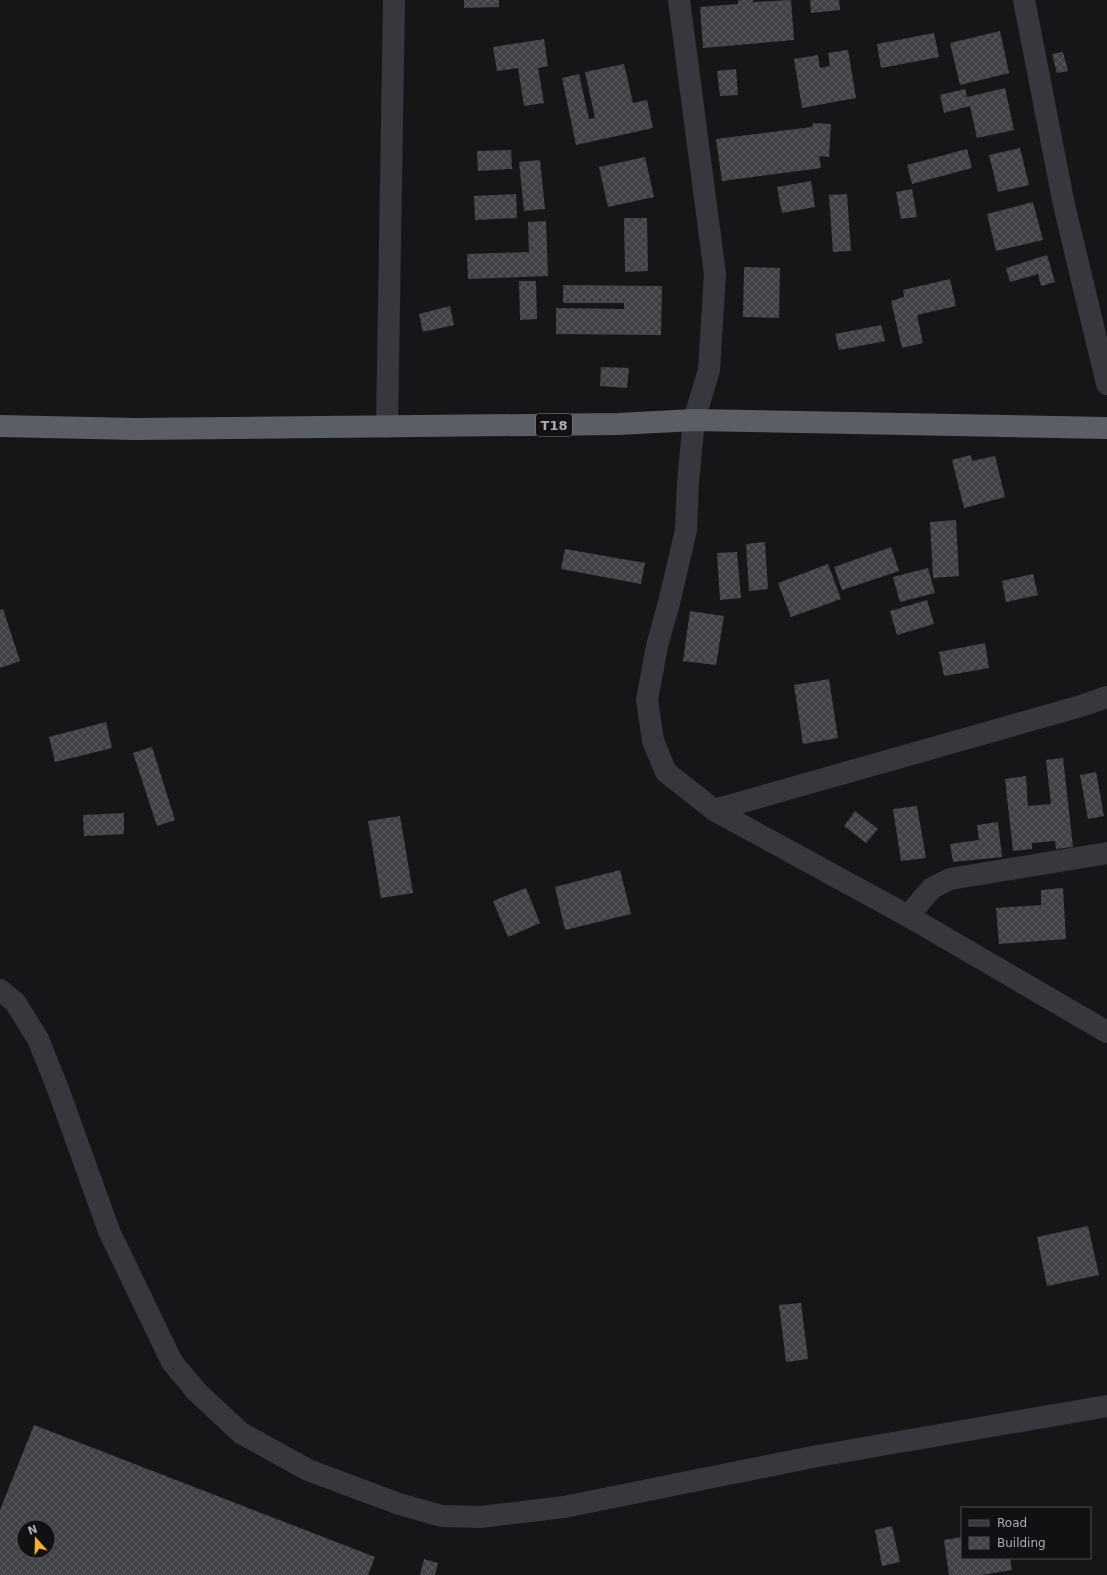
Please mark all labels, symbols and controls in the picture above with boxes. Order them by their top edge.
road number: T18 [536,414,572,436]
legend [961,1507,1091,1559]
text: Road [997,1516,1027,1530]
north arrow [16,1519,56,1559]
text: N [26,1522,39,1538]
text: Building [997,1536,1046,1550]

